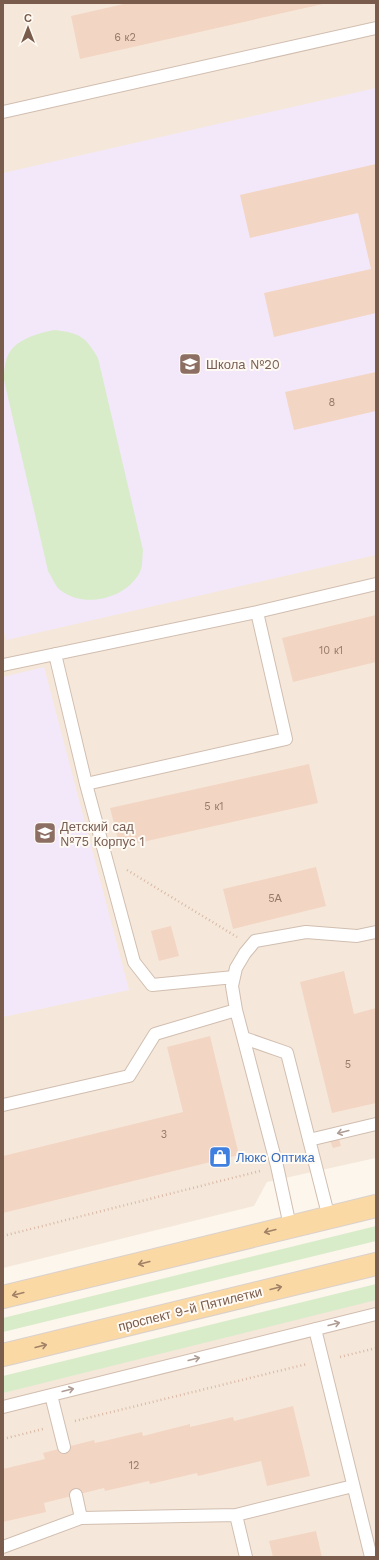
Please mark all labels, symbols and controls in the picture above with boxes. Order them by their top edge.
north arrow [8,8,48,48]
text: С [24,12,32,25]
house number: 6 к2 [114,31,136,44]
school or university icon: Школа №20 [177,351,203,377]
place label: Школа №20 [206,357,280,372]
house number: 8 [329,396,336,409]
house number: 10 к1 [319,644,343,657]
house number: 5 к1 [204,800,224,813]
place label: Детский сад №75 Корпус 1 [60,819,145,849]
school or university icon: Детский сад №75 Корпус 1 [32,820,58,846]
house number: 5А [268,892,283,905]
house number: 5 [345,1058,351,1071]
house number: 3 [161,1128,167,1141]
one-way arrow [336,1129,349,1136]
shop icon: Люкс Оптика [207,1144,233,1170]
place label: Люкс Оптика [236,1150,315,1165]
one-way arrow [264,1228,277,1236]
one-way arrow [138,1259,151,1267]
street label: проспект 9-й Пятилетки [117,1284,263,1334]
one-way arrow [269,1284,282,1291]
one-way arrow [11,1290,24,1298]
one-way arrow [327,1319,340,1327]
one-way arrow [34,1341,47,1349]
one-way arrow [187,1354,200,1362]
one-way arrow [61,1386,74,1394]
house number: 12 [129,1459,139,1472]

